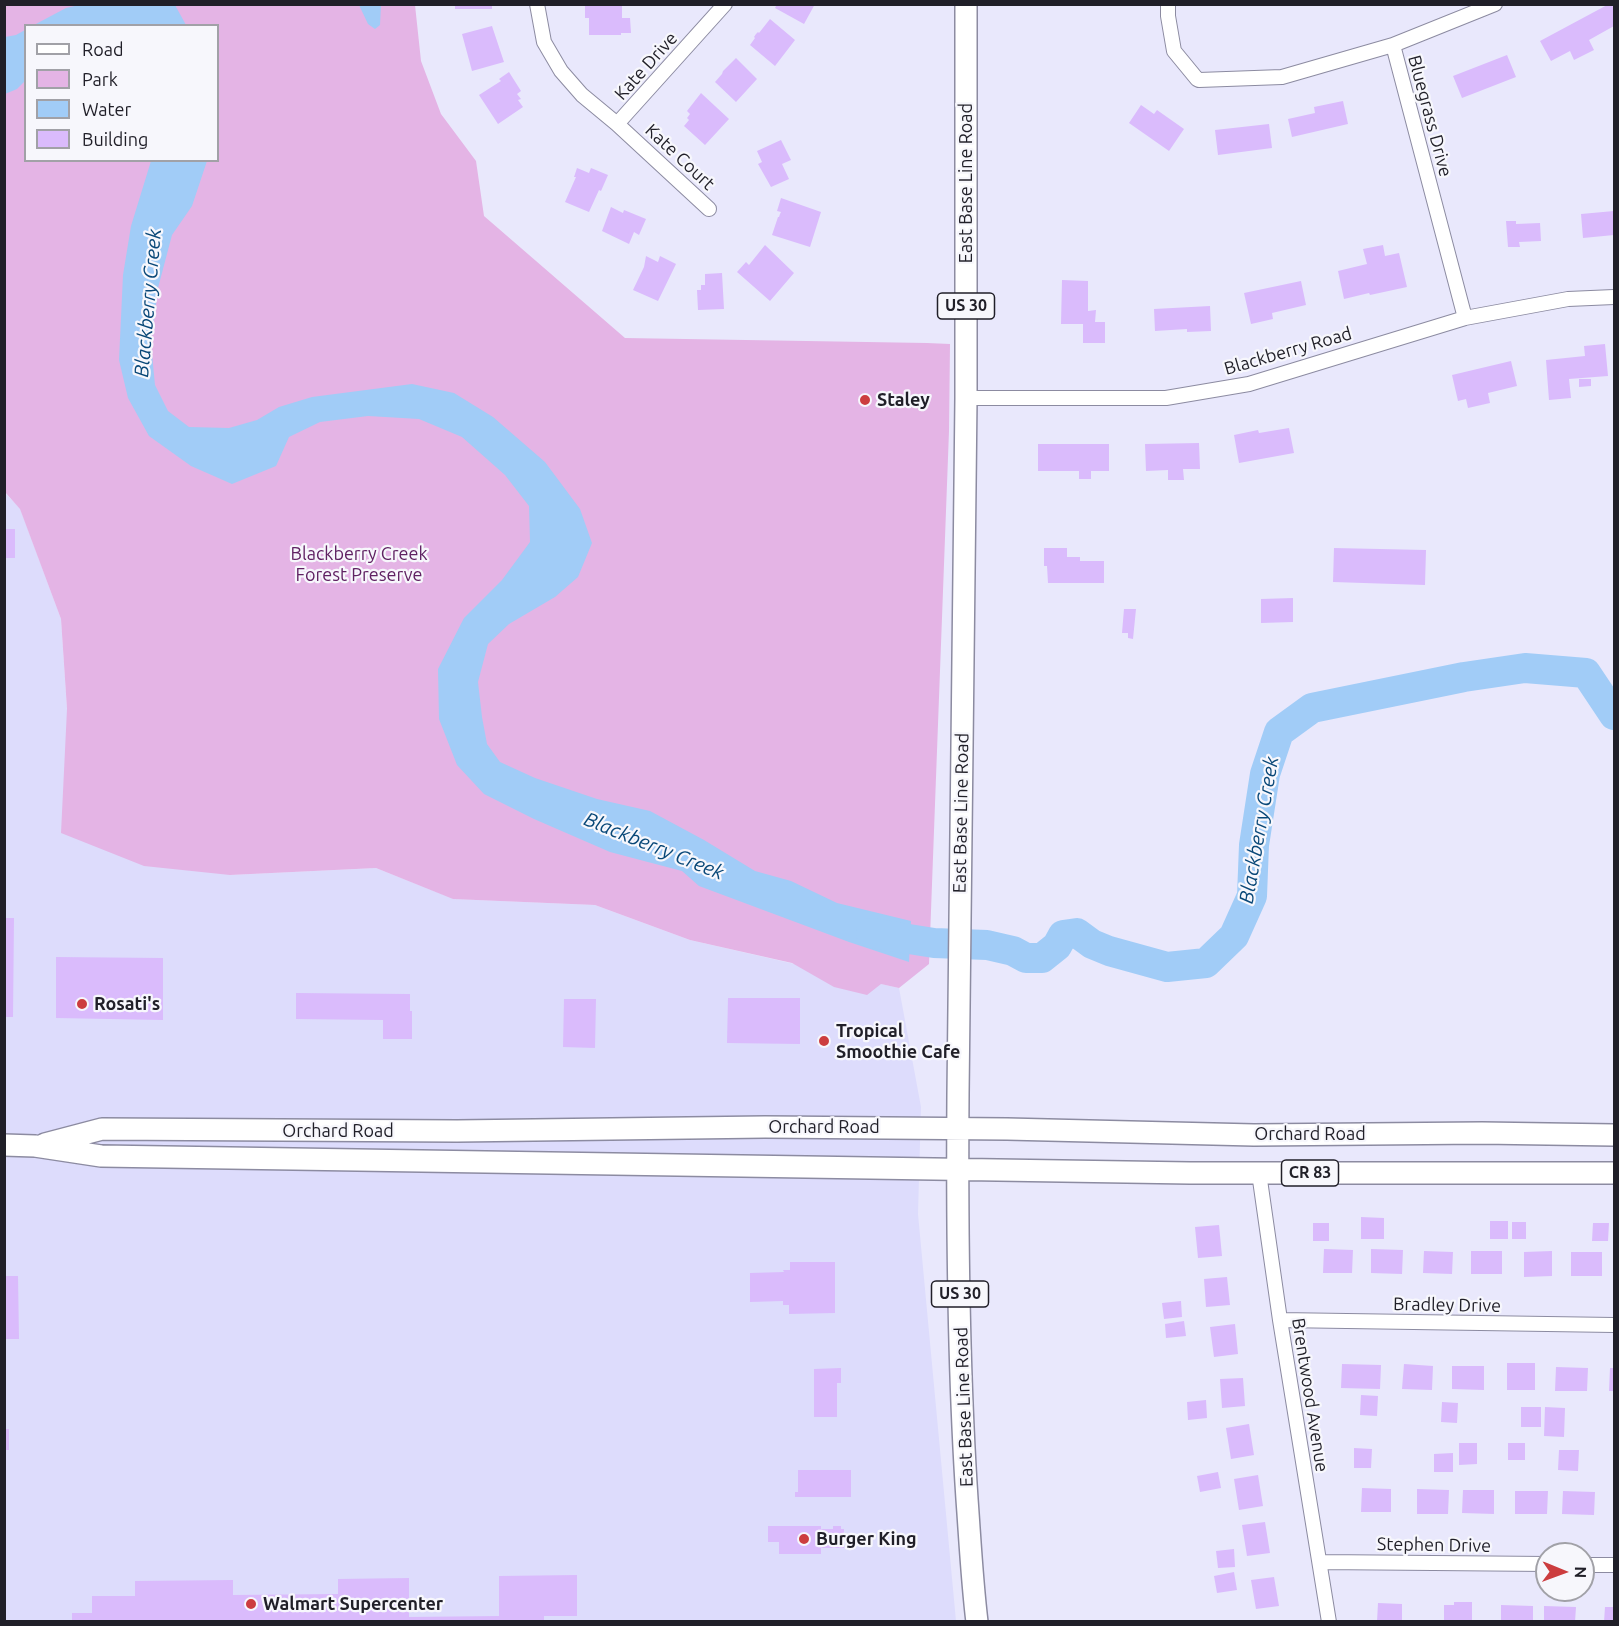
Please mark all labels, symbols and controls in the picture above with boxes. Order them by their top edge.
legend [24,24,219,162]
street label: Kate Drive [610,28,682,104]
text: Road [82,39,124,59]
street label: Bluegrass Drive [1403,53,1457,179]
text: Park [82,69,118,89]
text: Water [82,99,131,119]
street label: East Base Line Road [955,103,977,263]
street label: Kate Court [641,119,719,195]
text: Building [82,129,148,149]
water label: Blackberry Creek [130,228,166,378]
road number: US 30 [938,293,994,319]
street label: Blackberry Road [1222,322,1354,380]
place label: Staley [877,389,930,411]
marker: Staley [858,393,872,407]
park label: Blackberry Creek Forest Preserve [291,543,427,586]
street label: East Base Line Road [949,733,973,893]
water label: Blackberry Creek [1234,754,1284,906]
water label: Blackberry Creek [580,807,728,885]
place label: Rosati's [94,993,160,1015]
marker: Rosati's [75,997,89,1011]
place label: Tropical Smoothie Cafe [836,1020,960,1062]
marker: Tropical Smoothie Cafe [817,1034,831,1048]
street label: Orchard Road [768,1116,880,1138]
street label: Orchard Road [282,1120,394,1142]
street label: Orchard Road [1254,1123,1366,1145]
road number: CR 83 [1282,1160,1338,1186]
road number: US 30 [932,1281,988,1307]
street label: Bradley Drive [1393,1293,1501,1317]
street label: Brentwood Avenue [1287,1316,1333,1474]
street label: East Base Line Road [950,1327,978,1487]
place label: Burger King [816,1528,917,1550]
marker: Burger King [797,1532,811,1546]
street label: Stephen Drive [1377,1533,1491,1557]
north arrow [1535,1542,1595,1602]
text: N [1572,1566,1590,1578]
place label: Walmart Supercenter [263,1593,443,1615]
marker: Walmart Supercenter [244,1597,258,1611]

